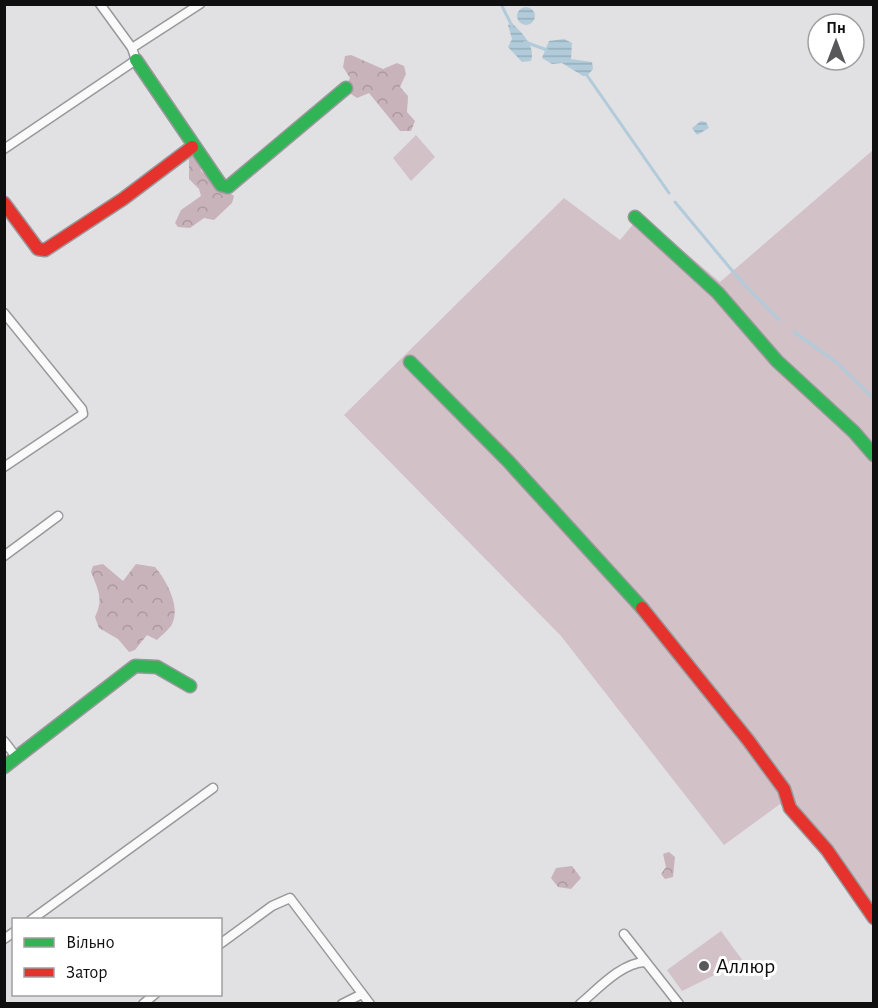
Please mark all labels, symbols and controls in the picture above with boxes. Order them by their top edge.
north arrow [806,12,866,72]
text: Пн [826,20,846,36]
legend [12,918,222,996]
text: Вільно [66,934,114,952]
place label: Аллюр [716,955,775,977]
marker: Аллюр [697,959,711,973]
text: Затор [66,964,107,982]

